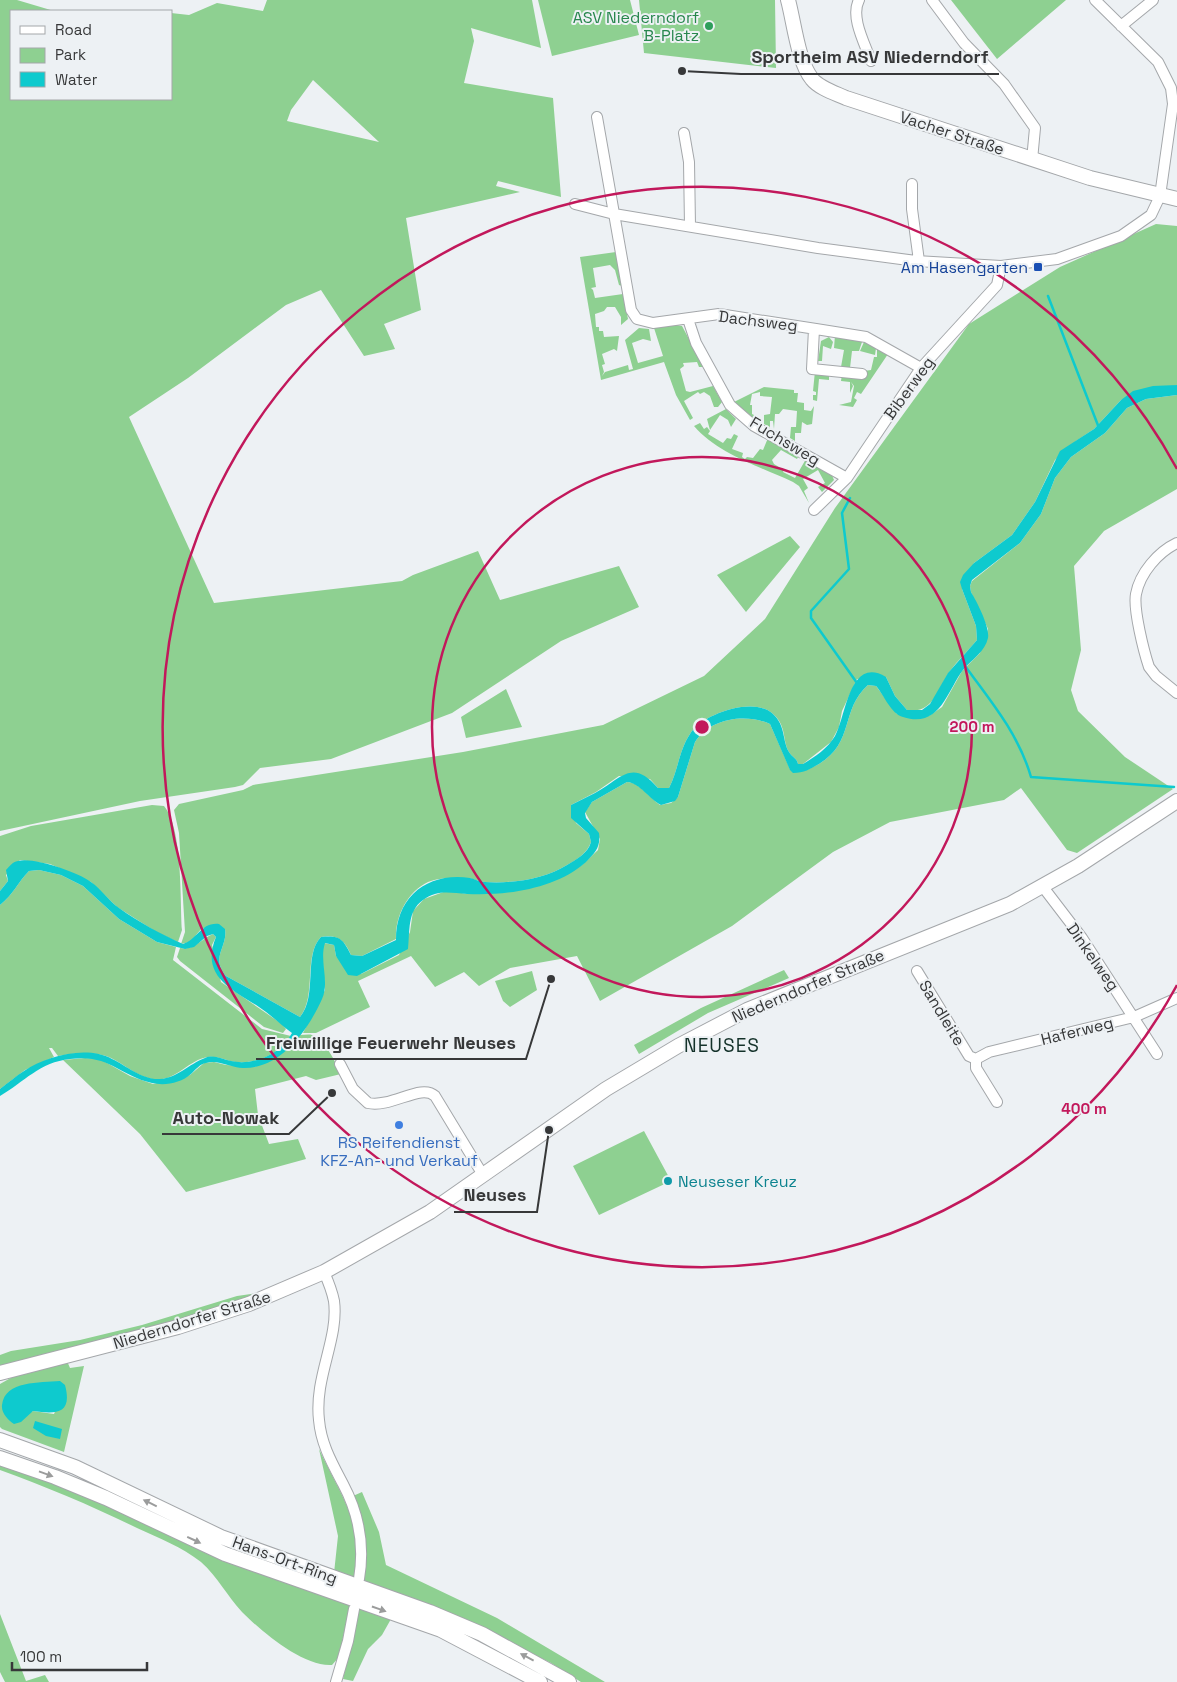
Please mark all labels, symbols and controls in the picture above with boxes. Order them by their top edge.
place label: ASV Niederndorf B-Platz [573,7,699,46]
legend [10,10,172,100]
text: Road [55,20,92,39]
marker: ASV Niederndorf B-Platz [703,20,715,32]
callout: Sportheim ASV Niederndorf [741,41,999,74]
text: Park [55,45,86,64]
text: Sportheim ASV Niederndorf [751,45,989,68]
text: Water [55,70,98,89]
street label: Vacher Straße [897,106,1007,160]
place label: Am Hasengarten [901,257,1028,278]
marker: Am Hasengarten [1032,261,1044,273]
street label: Dachsweg [717,306,799,336]
street label: Biberweg [879,352,939,424]
street label: Fuchsweg [746,412,824,470]
text: 200 m [950,717,994,736]
centre of rings [693,718,711,736]
street label: Dinkelweg [1062,919,1124,995]
street label: Niederndorfer Straße [729,944,887,1028]
street label: Sandleite [914,976,970,1050]
street label: Haferweg [1039,1012,1115,1050]
callout: Freiwillige Feuerwehr Neuses [256,1026,526,1059]
text: Freiwillige Feuerwehr Neuses [266,1031,516,1054]
district label: NEUSES [684,1033,760,1058]
text: 400 m [1061,1099,1107,1118]
callout: Auto-Nowak [162,1101,289,1134]
text: Auto-Nowak [173,1106,279,1129]
marker: RS Reifendienst KFZ-An- und Verkauf [393,1119,405,1131]
place label: RS Reifendienst KFZ-An- und Verkauf [320,1132,478,1171]
place label: Neuseser Kreuz [678,1171,797,1192]
marker: Neuseser Kreuz [662,1175,674,1187]
callout: Neuses [454,1179,537,1212]
text: Neuses [464,1183,526,1206]
street label: Niederndorfer Straße [111,1286,273,1354]
one-way arrow [39,1470,54,1478]
one-way arrow [143,1499,158,1507]
street label: Hans-Ort-Ring [230,1531,340,1589]
one-way arrow [187,1535,202,1544]
one-way arrow [372,1606,387,1613]
scale bar [12,1640,148,1672]
text: 100 m [20,1647,62,1666]
one-way arrow [520,1653,534,1661]

